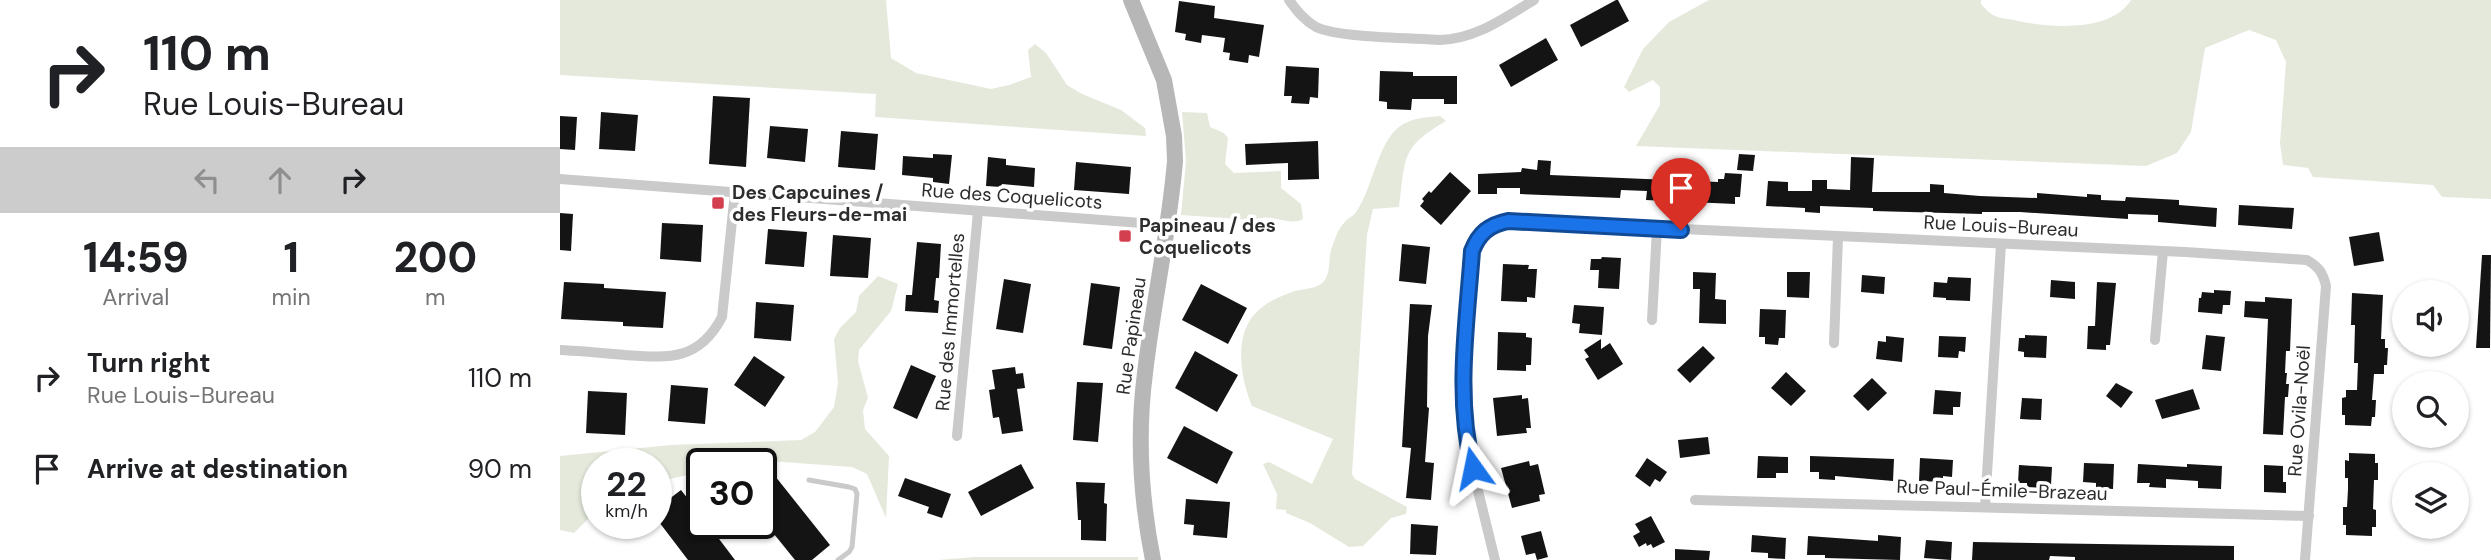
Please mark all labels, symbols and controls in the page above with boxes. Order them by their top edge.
text: 110 m [143,21,271,85]
icon: right [28,28,119,119]
text: Rue Louis-Bureau [143,83,404,125]
pin [1651,158,1711,230]
icon: left [188,161,226,199]
icon: ahead [261,161,299,199]
icon: right [334,161,372,199]
icon: arrive [1662,169,1700,207]
street label: Rue des Coquelicots [921,177,1103,215]
place label: Des Capcuines / des Fleurs-de-mai [732,180,907,227]
marker: Des Capcuines / des Fleurs-de-mai [710,195,726,211]
street label: Rue Louis-Bureau [1923,209,2079,243]
place label: Papineau / des Coquelicots [1139,213,1276,260]
marker: Papineau / des Coquelicots [1117,228,1133,244]
text: 14:59 [83,230,189,285]
text: 1 [283,230,299,285]
text: 200 [394,230,477,285]
street label: Rue des Immortelles [930,232,970,412]
street label: Rue Papineau [1110,276,1152,396]
map controls [2392,280,2469,539]
button: sound [2392,280,2469,357]
text: Arrival [102,282,169,312]
text: min [272,282,311,312]
text: m [425,282,446,312]
street label: Rue Ovila-Noël [2282,344,2316,478]
text: Turn right [87,346,211,380]
icon: right [28,359,66,397]
text: 110 m [468,361,532,395]
button: search [2392,371,2469,448]
text: Rue Louis-Bureau [87,380,275,410]
position arrow [1436,431,1510,505]
speed limit sign: 30 [686,448,777,539]
icon: arrive [28,450,66,488]
text: Arrive at destination [87,452,348,486]
text: 90 m [468,452,532,486]
text: 22 [606,461,647,507]
button: layers [2392,462,2469,539]
street label: Rue Paul-Émile-Brazeau [1896,474,2108,506]
text: km/h [605,499,648,523]

